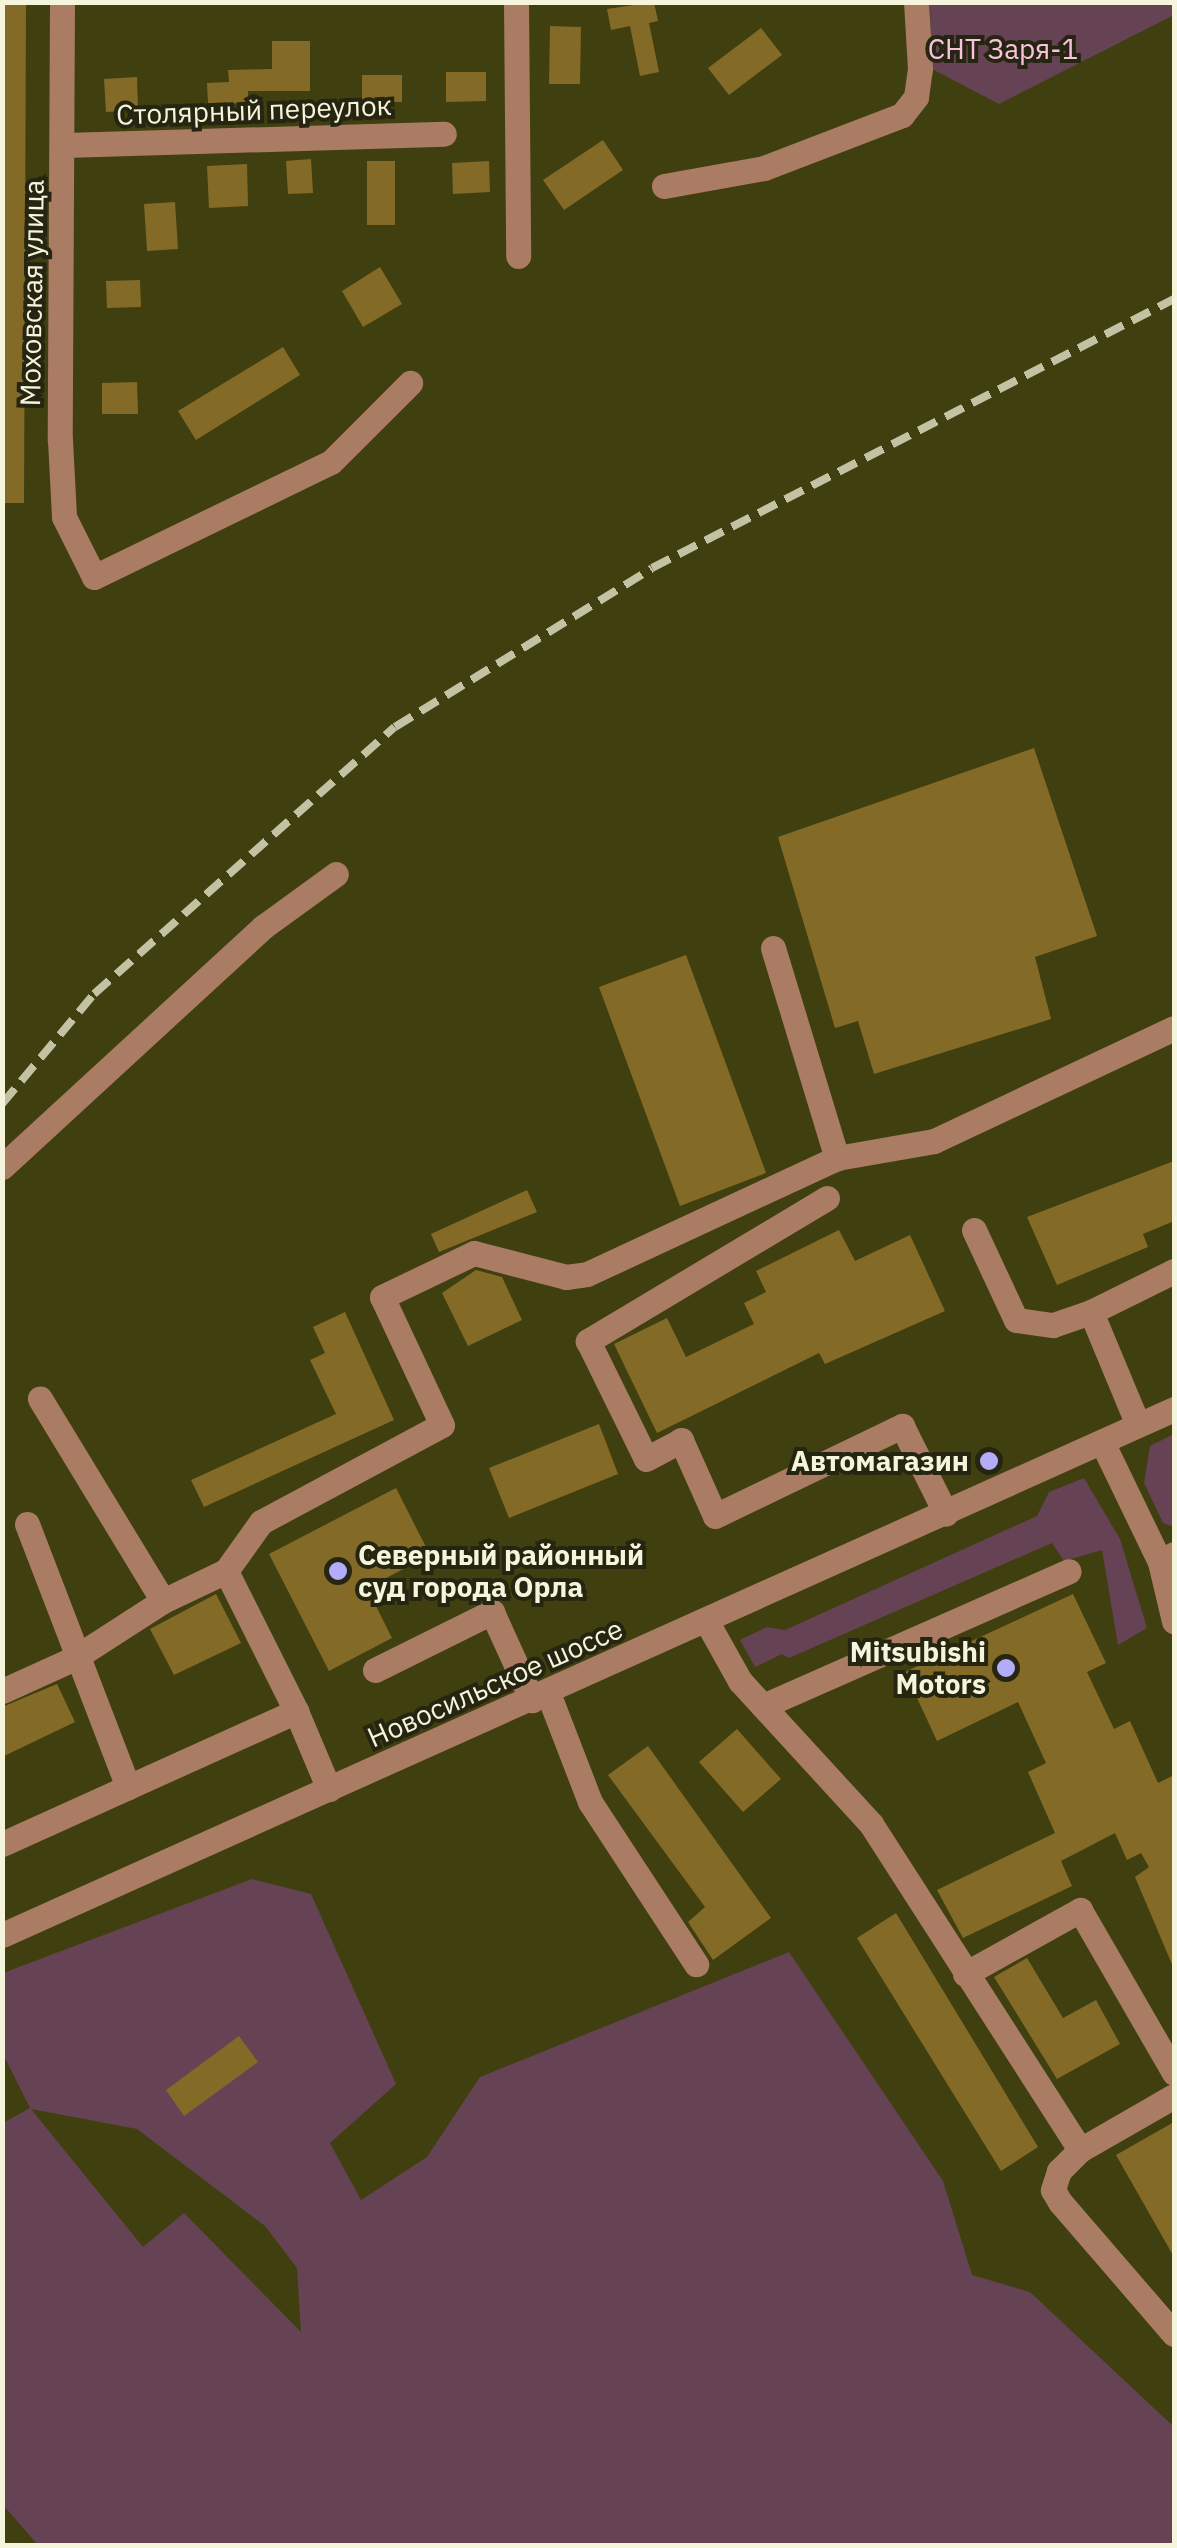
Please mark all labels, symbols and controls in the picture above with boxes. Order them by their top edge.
park label: СНТ Заря-1 [928,32,1078,66]
street label: Столярный переулок [116,88,392,132]
street label: Моховская улица [13,179,51,407]
place label: Автомагазин [791,1444,969,1478]
marker: Автомагазин [978,1450,1000,1472]
place label: Северный районный суд города Орла [358,1538,644,1604]
marker: Северный районный суд города Орла [327,1560,349,1582]
street label: Новосильское шоссе [362,1612,628,1754]
place label: Mitsubishi Motors [850,1635,986,1701]
marker: Mitsubishi Motors [995,1657,1017,1679]

